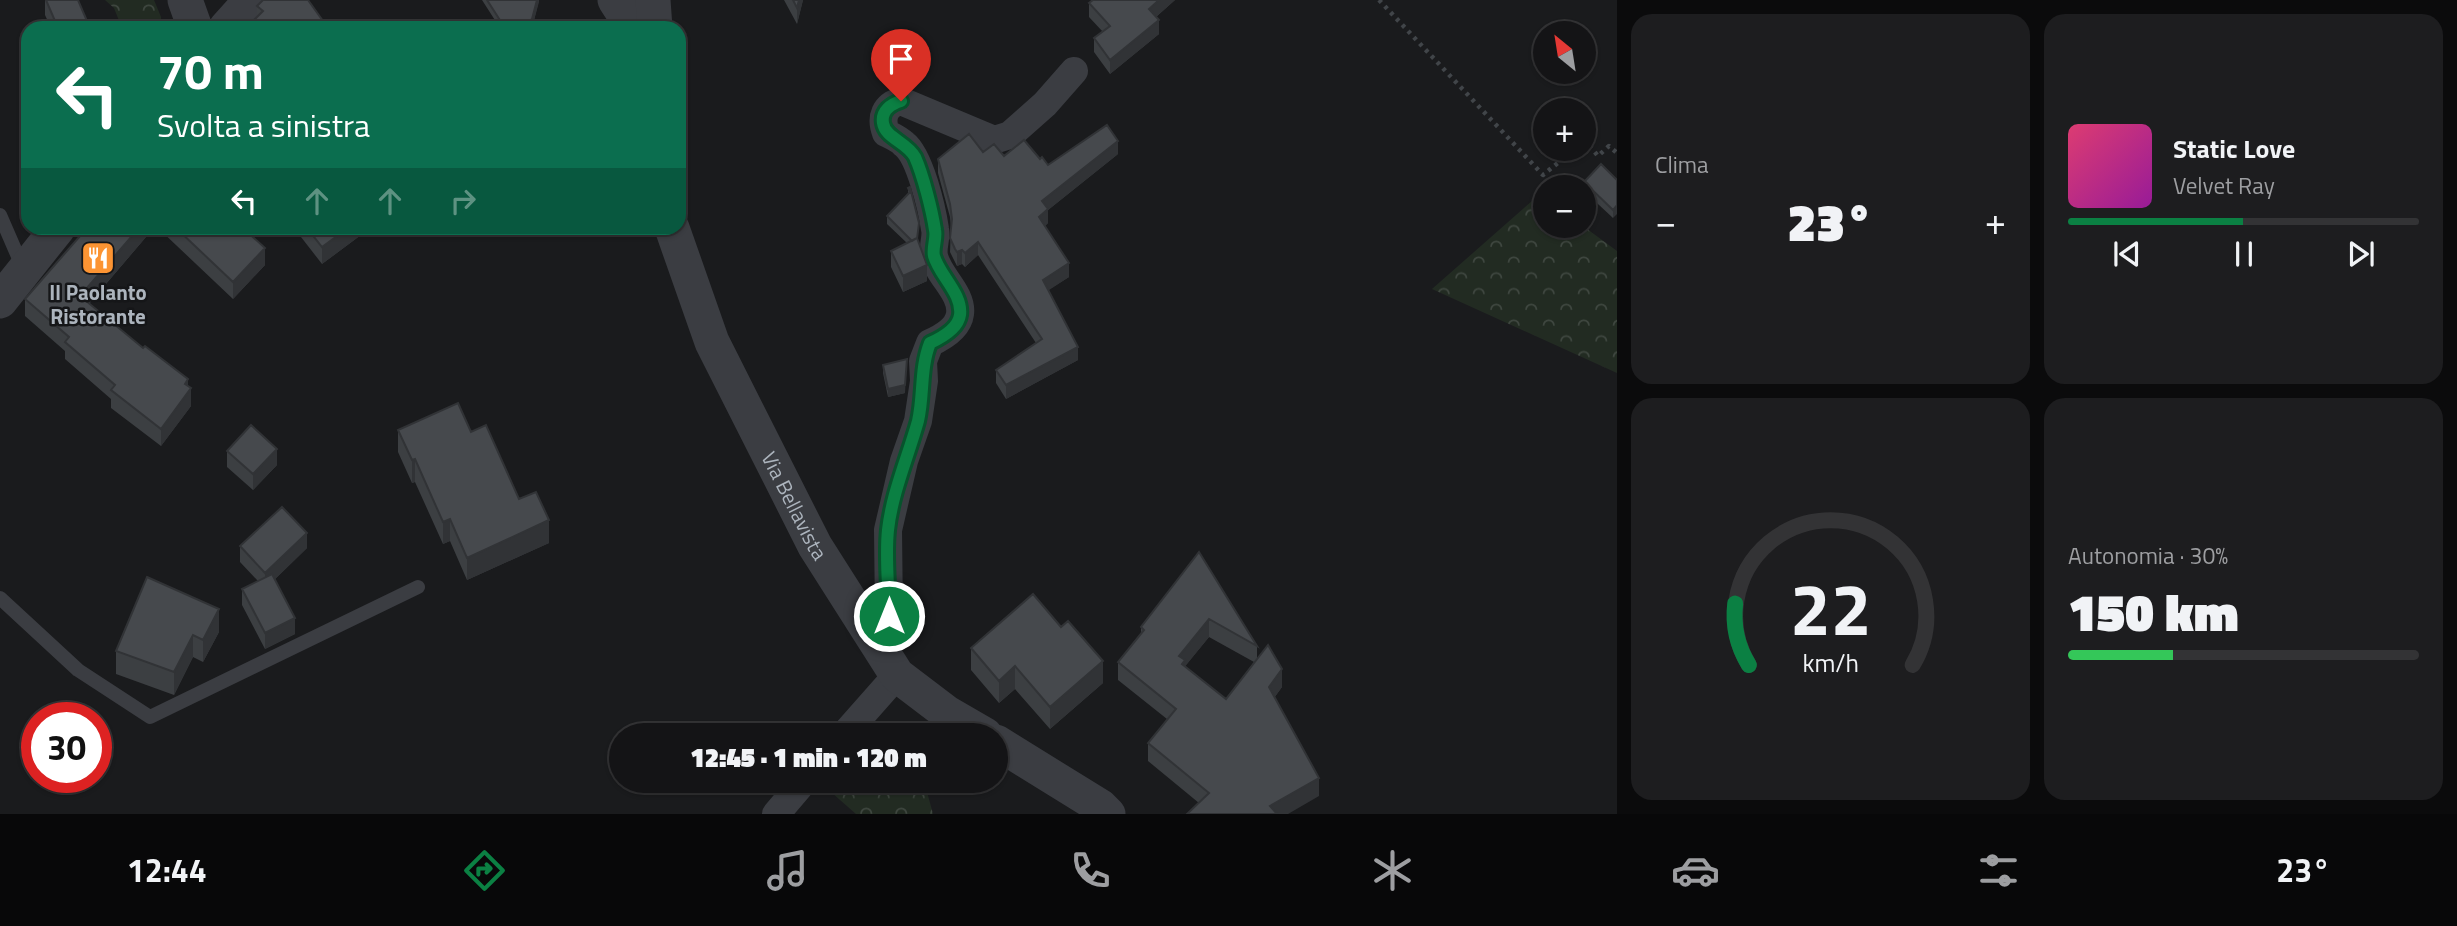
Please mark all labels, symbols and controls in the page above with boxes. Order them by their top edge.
north arrow [1533,21,1596,84]
map controls [1533,21,1596,238]
pin [871,29,931,101]
text: 70 m [157,33,264,108]
icon: arrive [882,40,920,78]
icon: left [42,49,133,140]
button: + [1533,98,1596,161]
text: Svolta a sinistra [157,101,370,149]
text: Static Love [2173,129,2295,168]
text: Clima [1655,147,1709,182]
text: Velvet Ray [2173,168,2275,203]
button: − [1533,175,1596,238]
icon: left [225,182,263,220]
icon: ahead [298,182,336,220]
icon: ahead [371,182,409,220]
icon: right [444,182,482,220]
text: 23° [1788,182,1873,261]
text: − [1655,192,1676,250]
text: + [1985,192,2006,250]
icon: previous [2108,235,2146,273]
icon: pause [2225,235,2263,273]
icon: next [2342,235,2380,273]
restaurant icon: Il Paolanto Ristorante [79,239,117,277]
place label: Il Paolanto Ristorante [49,276,147,332]
street label: Via Bellavista [754,446,836,567]
text: Autonomia · 30% [2068,538,2228,573]
text: 22 [1790,553,1871,663]
text: 150 km [2068,572,2239,651]
position arrow [852,579,926,653]
text: km/h [1802,644,1859,682]
speed limit sign: 30 [21,702,112,793]
text: 12:45 · 1 min · 120 m [690,738,927,777]
text: 12:44 [127,846,207,894]
icon: directions [460,846,509,895]
icon: music [763,846,812,895]
icon: phone [1066,846,1115,895]
icon: climate [1368,846,1417,895]
icon: car [1671,846,1720,895]
icon: filters [1974,846,2023,895]
text: 23° [2276,846,2330,894]

